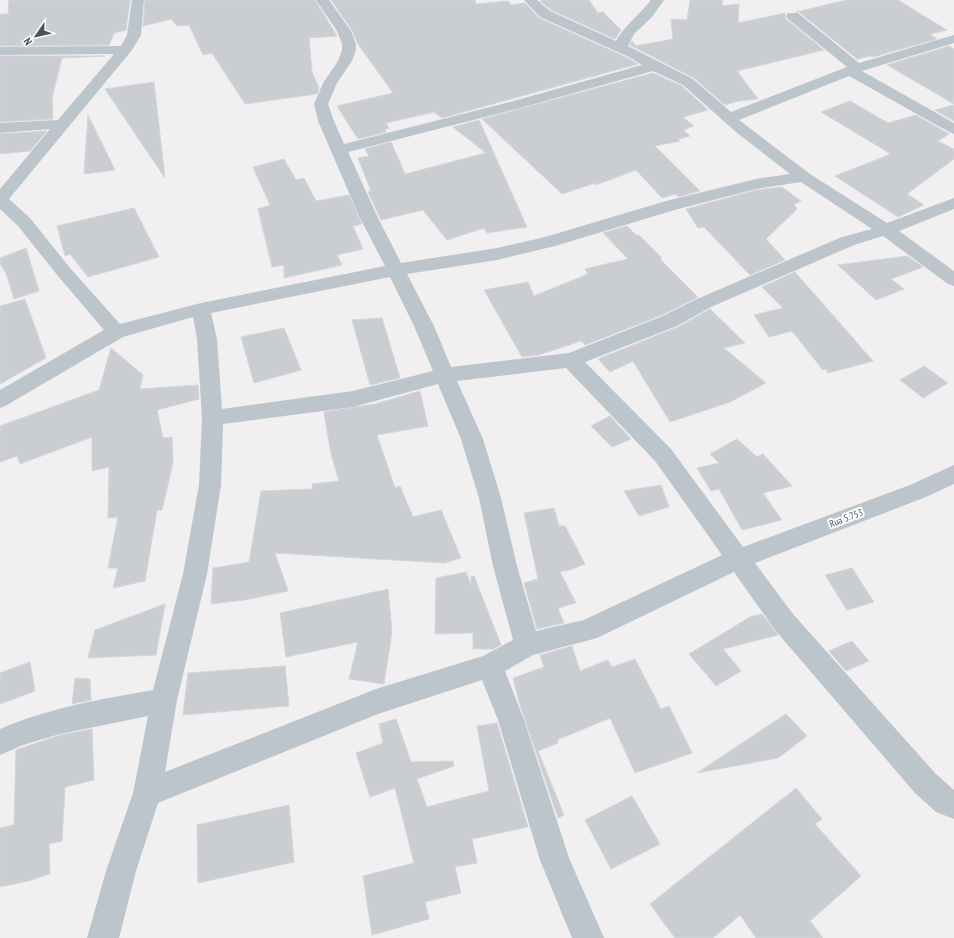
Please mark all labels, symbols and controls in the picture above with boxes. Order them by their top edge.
north arrow [16,16,56,56]
text: N [20,35,35,48]
street label: Rua 5.753 [827,506,865,530]

